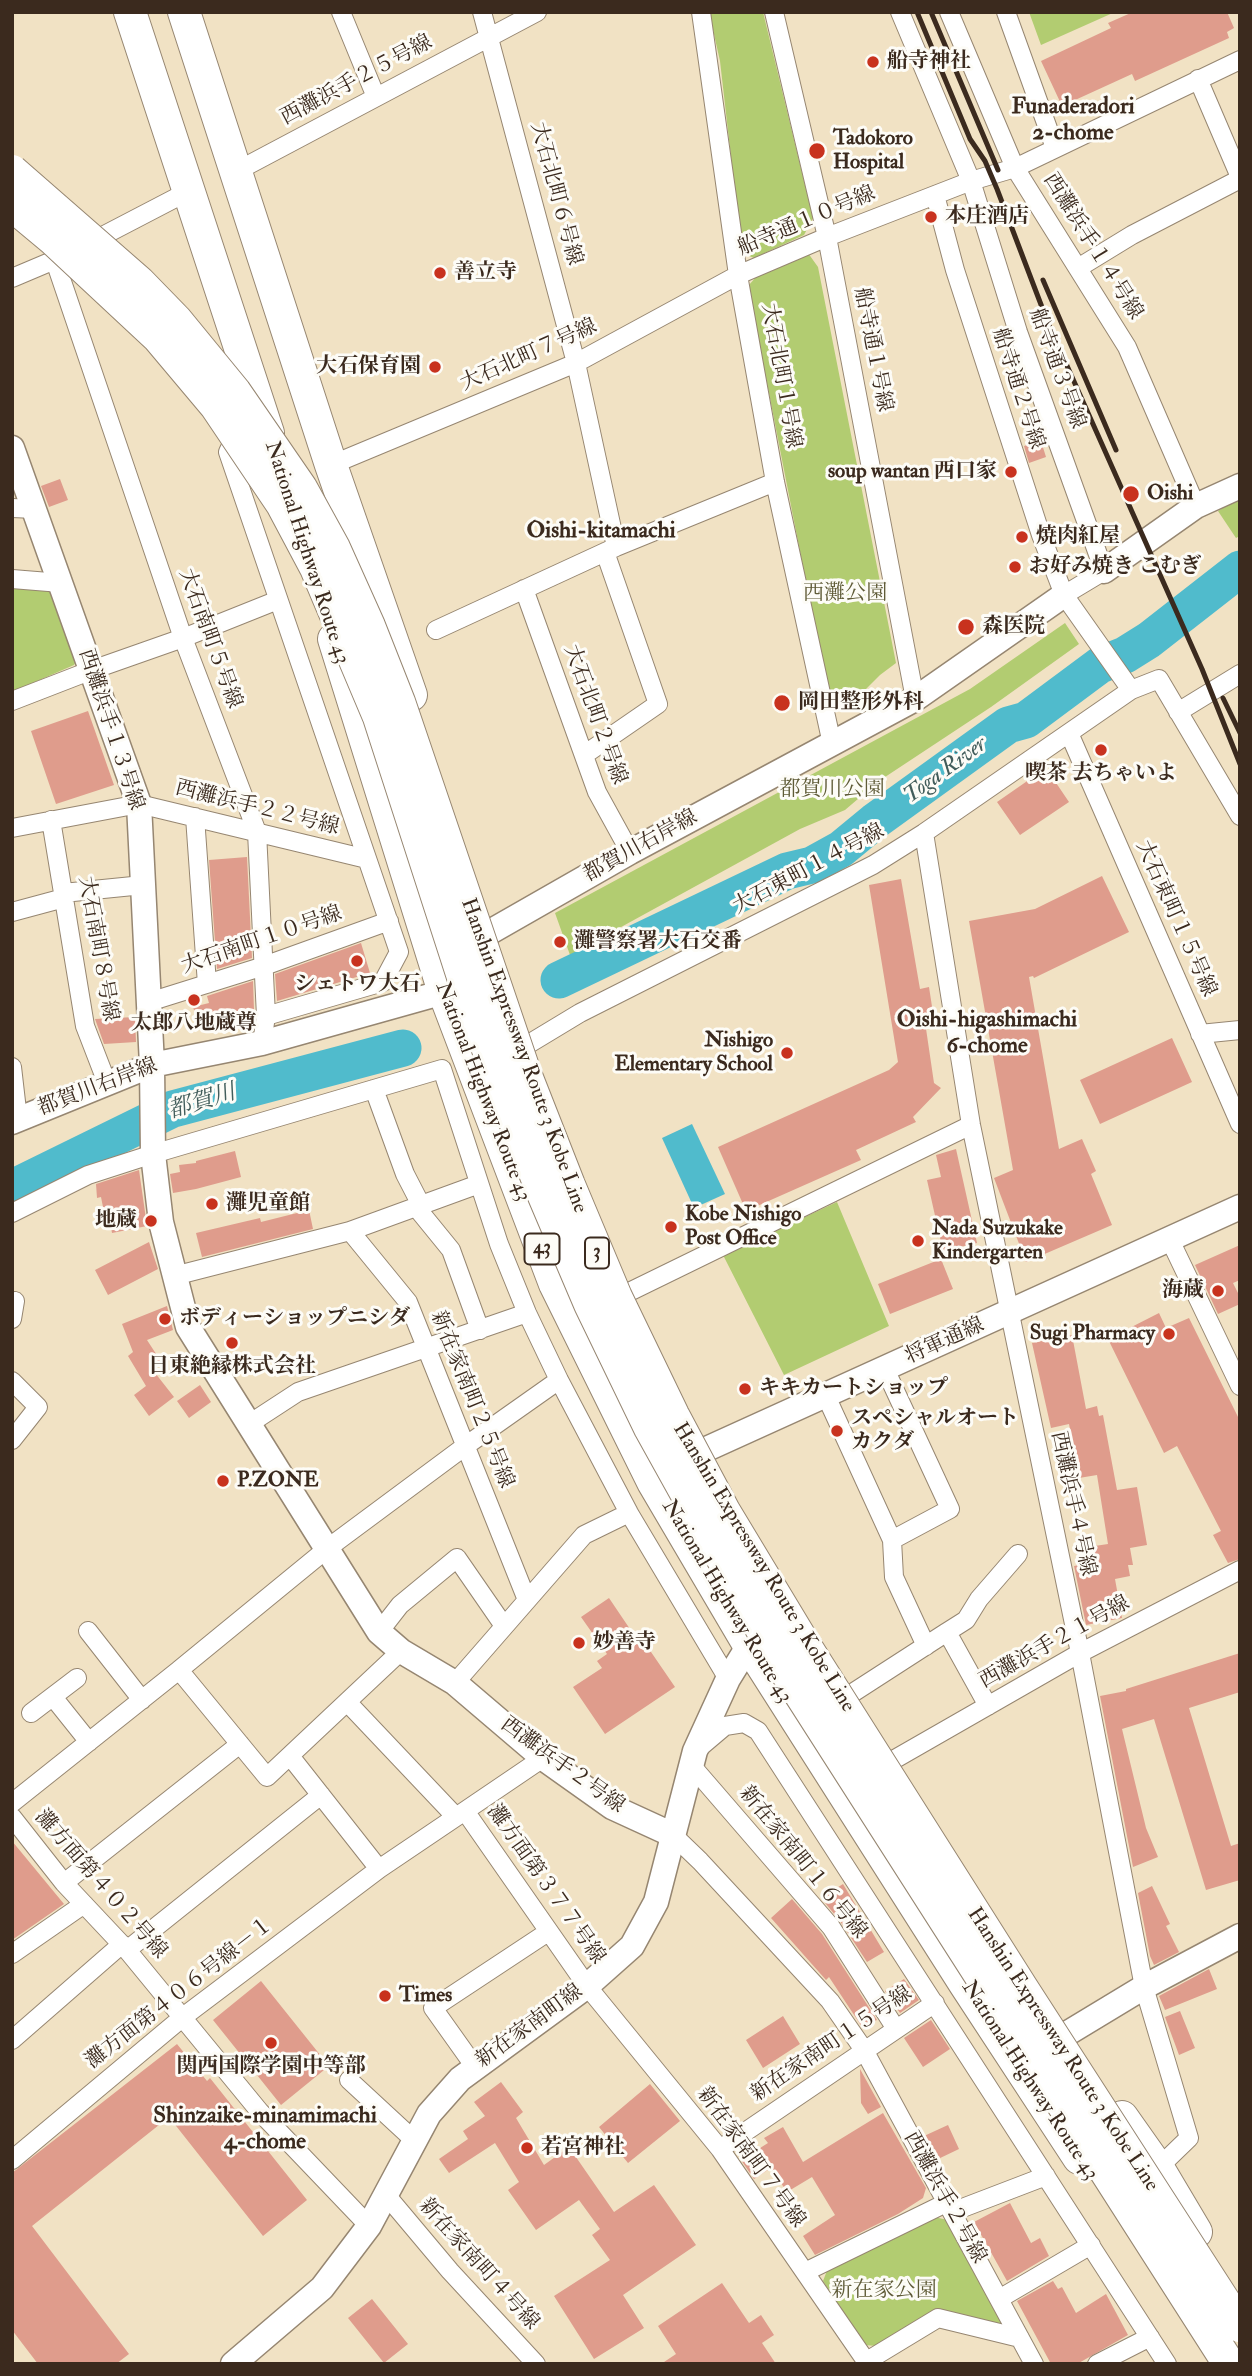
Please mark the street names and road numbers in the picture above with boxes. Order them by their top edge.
street label: 西灘浜手２５号線 [277,30,437,132]
street label: 大石北町６号線 [524,120,586,268]
street label: 西灘浜手１４号線 [1037,169,1147,325]
street label: 船寺通１０号線 [734,182,880,262]
street label: 船寺通１号線 [848,286,896,414]
street label: 大石北町１号線 [755,301,805,451]
street label: 船寺通３号線 [1023,305,1089,433]
street label: 大石北町７号線 [457,315,601,397]
street label: 船寺通２号線 [986,325,1048,453]
street label: National Highway Route 43 [258,439,354,667]
street label: 大石南町５号線 [172,566,246,712]
street label: 大石北町２号線 [557,642,631,788]
street label: 西灘浜手１３号線 [72,646,148,814]
street label: 西灘浜手２２号線 [172,776,342,842]
street label: 都賀川右岸線 [580,805,702,889]
street label: 大石東町１４号線 [729,819,889,921]
street label: 大石東町１５号線 [1129,837,1221,1001]
street label: 大石南町８号線 [72,874,122,1024]
street label: Hanshin Expressway Route 3 Kobe Line [454,895,592,1217]
street label: 大石南町１０号線 [178,902,346,980]
street label: National Highway Route 43 [429,979,535,1205]
street label: 都賀川右岸線 [35,1054,161,1122]
road number: 43 [524,1233,560,1264]
road number: 3 [585,1238,609,1268]
street label: 新在家南町２５号線 [424,1308,518,1492]
street label: 将軍通線 [902,1313,988,1371]
street label: Hanshin Expressway Route 3 Kobe Line [666,1419,860,1717]
street label: 西灘浜手４号線 [1044,1429,1100,1579]
street label: National Highway Route 43 [655,1496,797,1708]
street label: 西灘浜手２１号線 [975,1591,1135,1695]
street label: 西灘浜手２号線 [495,1713,629,1819]
street label: 新在家南町１６号線 [733,1782,871,1944]
street label: 灘方面第３７７号線 [480,1800,610,1970]
street label: 灘方面第４０２号線 [28,1805,172,1965]
street label: Hanshin Expressway Route 3 Kobe Line [961,1903,1163,2197]
street label: 灘方面第４０６号線－１ [81,1913,279,2075]
street label: National Highway Route 43 [955,1977,1103,2185]
street label: 新在家南町線 [472,1980,588,2074]
street label: 新在家南町１５号線 [747,1982,917,2108]
street label: 新在家南町７号線 [690,2083,810,2233]
street label: 西灘浜手２号線 [897,2128,991,2268]
street label: 新在家南町４号線 [412,2194,544,2336]

